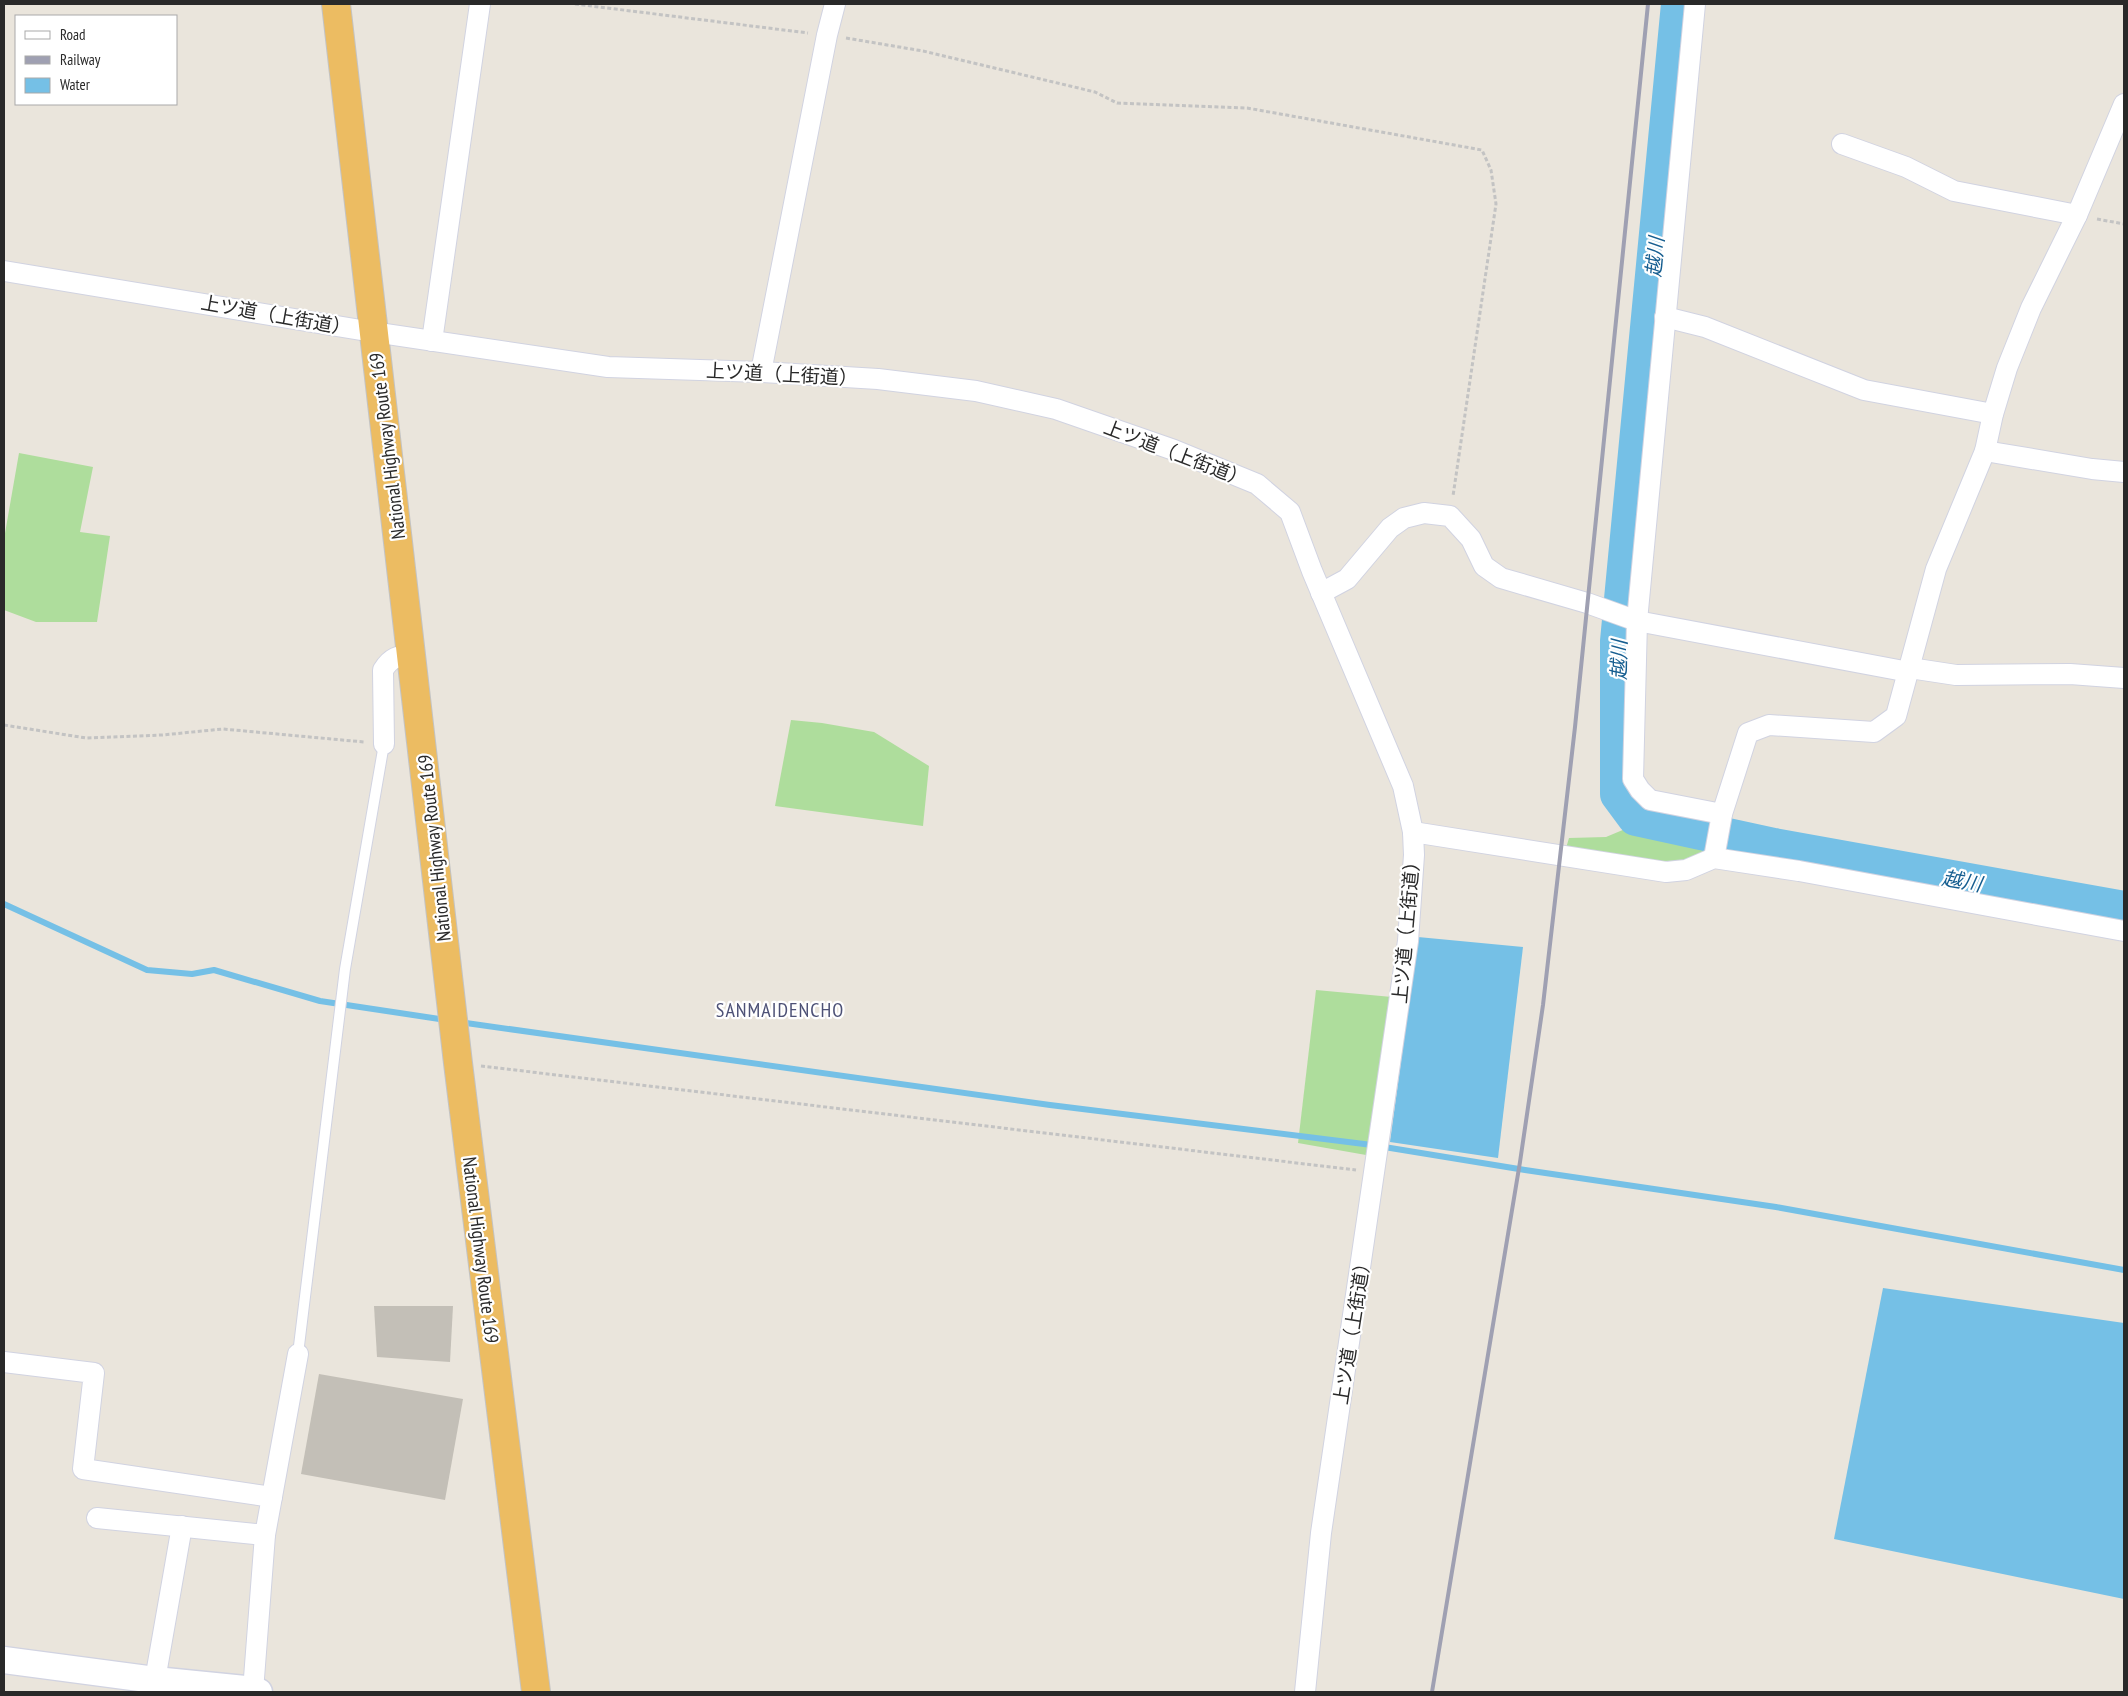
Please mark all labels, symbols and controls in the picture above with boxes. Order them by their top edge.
legend [15,15,178,105]
text: Road [60,25,86,44]
text: Railway [60,50,101,69]
text: Water [60,75,91,94]
water label: 越川 [1640,234,1670,278]
street label: 上ツ道（上街道） [199,290,353,340]
street label: National Highway Route 169 [364,351,410,541]
street label: 上ツ道（上街道） [705,358,859,390]
street label: 上ツ道（上街道） [1101,415,1251,491]
water label: 越川 [1606,638,1632,680]
street label: National Highway Route 169 [412,754,456,942]
street label: 上ツ道（上街道） [1387,851,1425,1005]
water label: 越川 [1940,865,1986,898]
district label: SANMAIDENCHO [716,997,844,1023]
street label: National Highway Route 169 [458,1155,504,1345]
street label: 上ツ道（上街道） [1328,1252,1376,1406]

